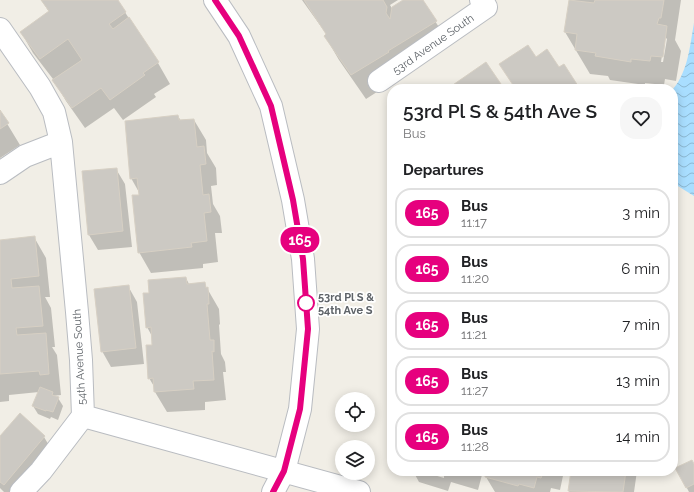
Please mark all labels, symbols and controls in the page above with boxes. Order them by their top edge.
street label: 53rd Avenue South [390,12,476,77]
button: heart [620,97,662,139]
text: 53rd Pl S & 54th Ave S [403,100,597,122]
text: Bus [403,126,426,141]
text: Departures [403,161,484,179]
text: Bus [461,197,488,215]
text: 3 min [622,204,660,222]
text: 165 [415,205,439,221]
text: 11:17 [461,215,487,230]
line badge: 165 [277,227,323,253]
text: 165 [288,232,312,248]
text: Bus [461,253,488,271]
text: 6 min [621,260,660,278]
text: 165 [415,261,439,277]
text: 11:20 [461,271,489,286]
place label: 53rd Pl S & 54th Ave S [318,291,374,317]
marker: 53rd Pl S & 54th Ave S [297,294,315,312]
street label: 54th Avenue South [71,309,88,405]
text: Bus [461,309,488,327]
text: 7 min [622,316,660,334]
text: 165 [415,317,439,333]
text: 11:21 [461,327,487,342]
text: Bus [461,365,488,383]
text: 13 min [616,372,660,390]
text: 165 [415,373,439,389]
text: 11:27 [461,383,488,398]
map controls [335,392,375,480]
button: locate [335,392,375,432]
text: Bus [461,421,488,439]
text: 14 min [616,428,660,446]
text: 165 [415,429,439,445]
text: 11:28 [461,439,489,454]
button: layers [335,440,375,480]

